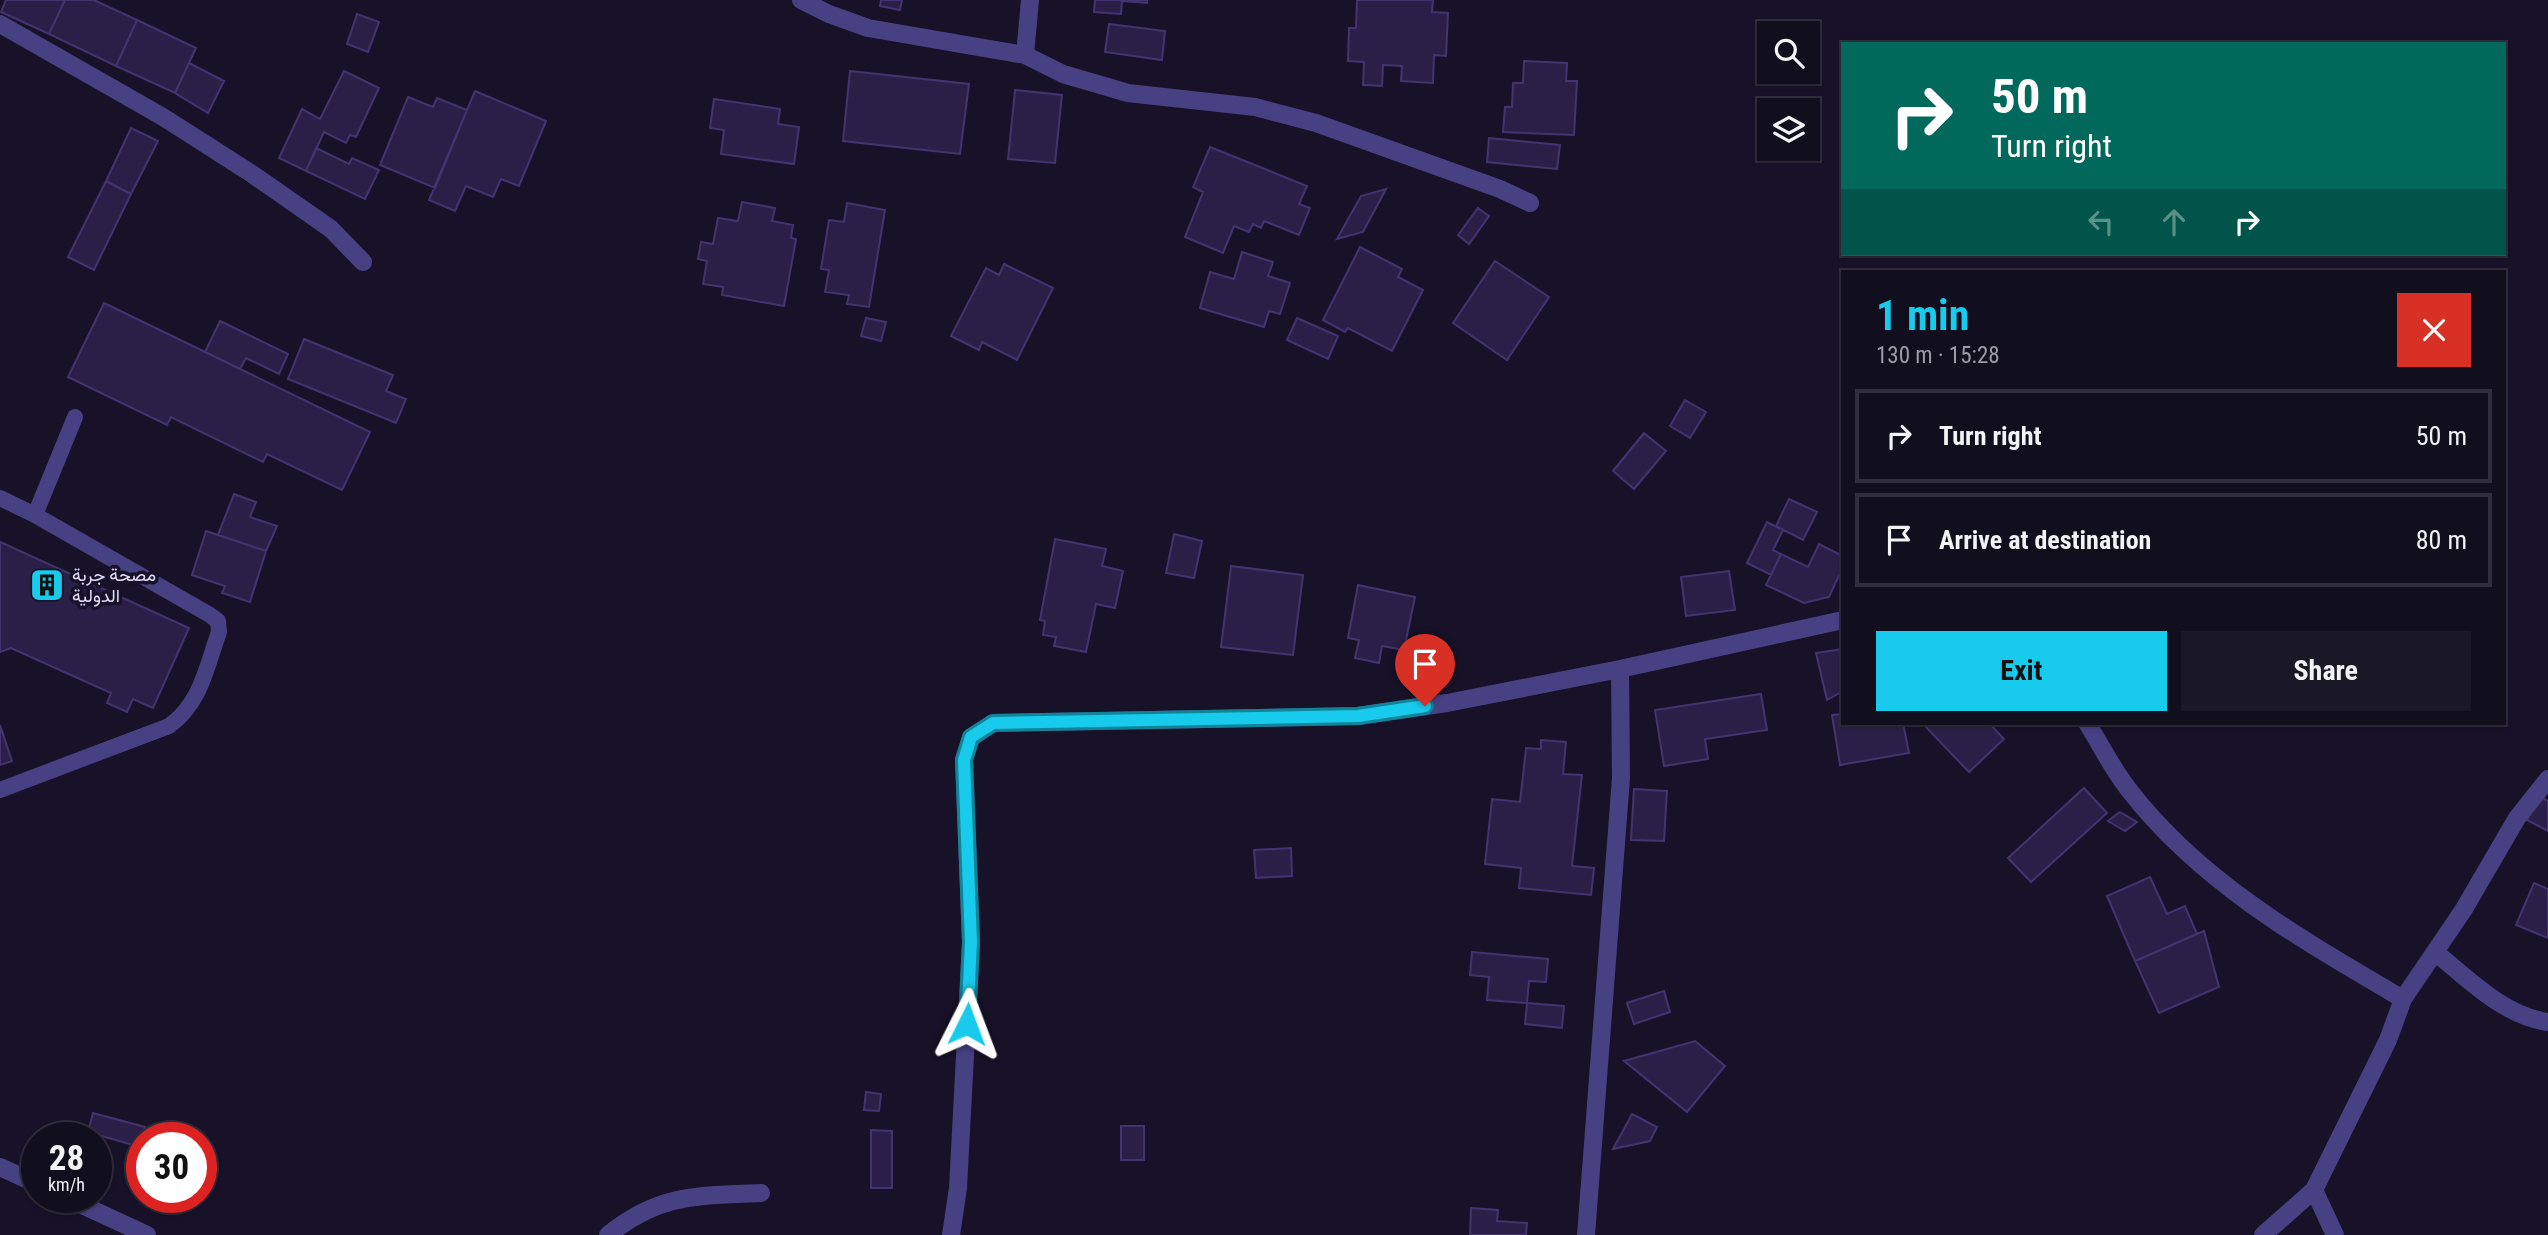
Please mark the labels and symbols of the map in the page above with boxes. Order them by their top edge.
place label: مصحة جربة الدولية [72,564,156,607]
building icon: مصحة جربة الدولية [28,566,66,604]
pin [1395,634,1455,706]
position arrow [930,987,1004,1061]
speed limit sign: 30 [126,1122,217,1213]

